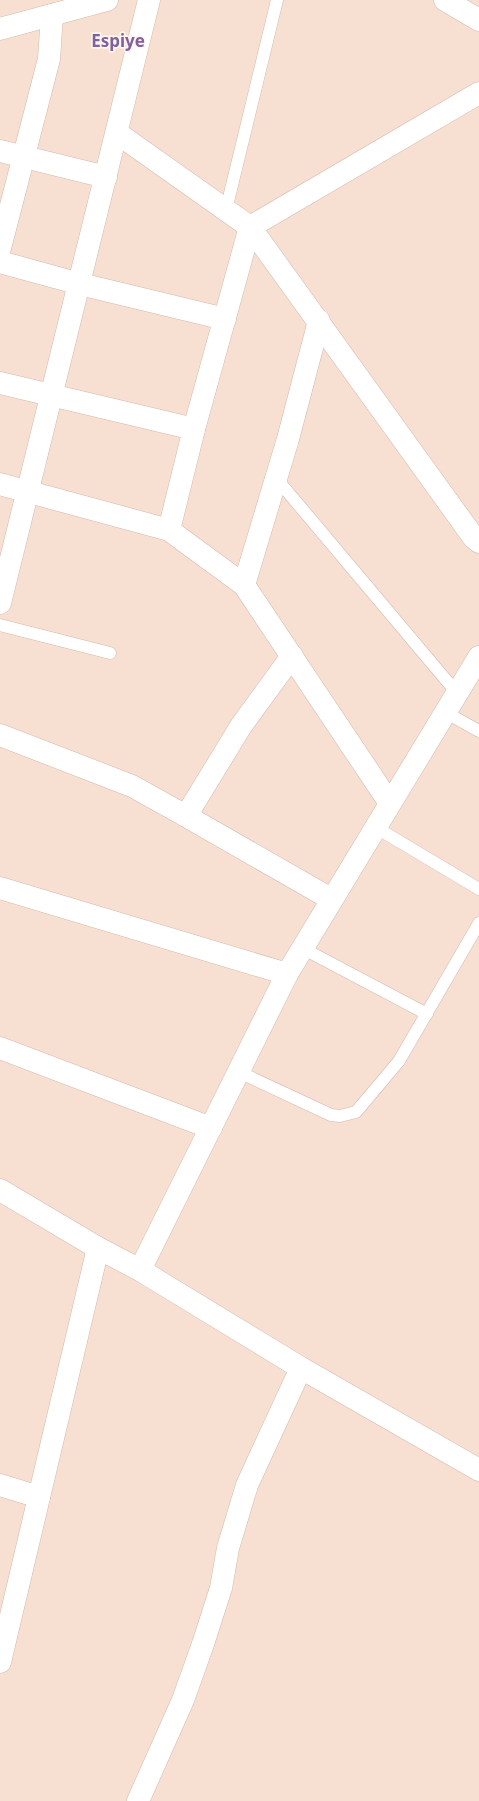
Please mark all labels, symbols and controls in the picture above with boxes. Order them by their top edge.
district label: Espiye [91,29,145,52]

